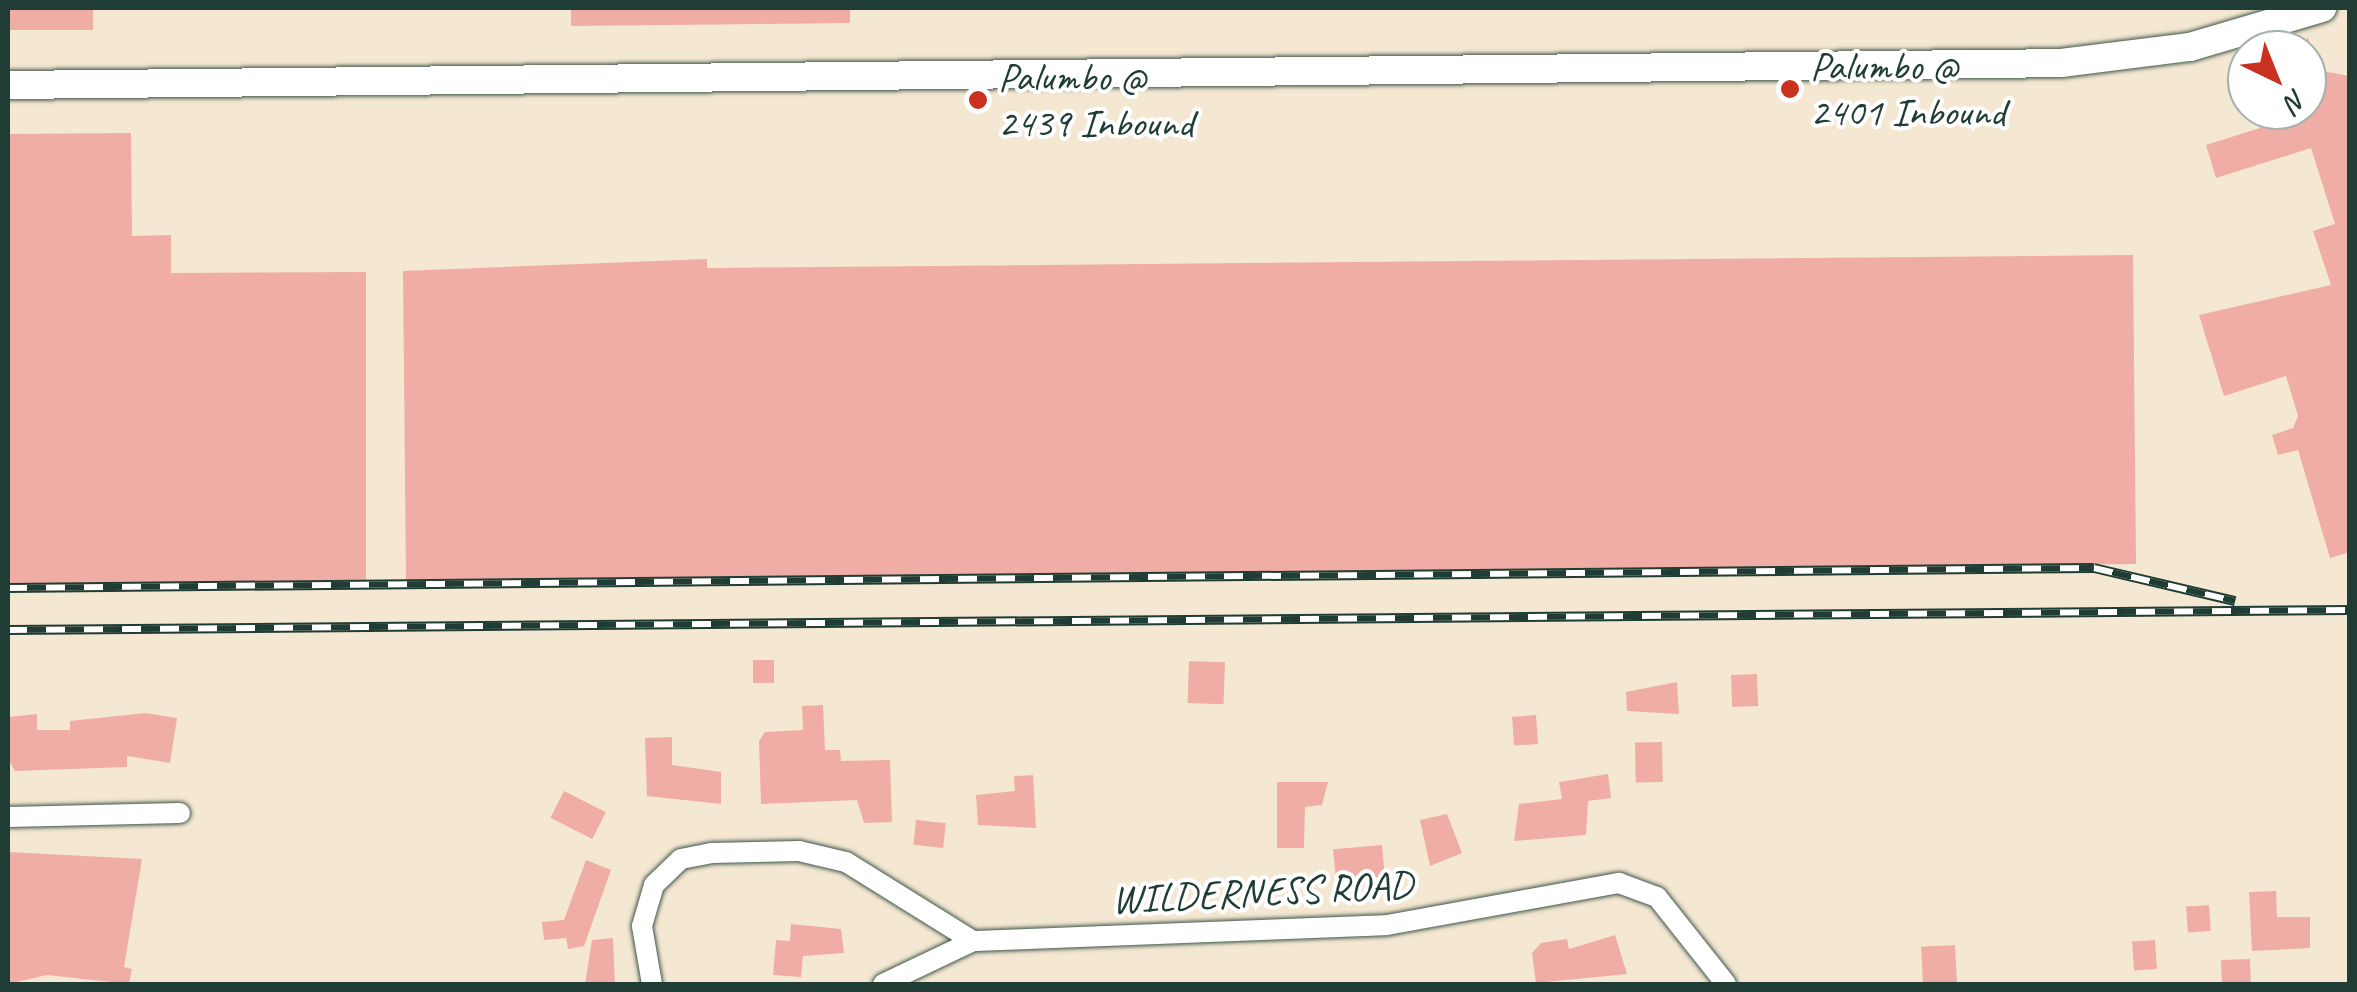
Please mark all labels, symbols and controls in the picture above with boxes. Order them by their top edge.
north arrow [2227,30,2327,130]
place label: Palumbo @ 2401 Inbound [1810,42,2005,136]
place label: Palumbo @ 2439 Inbound [998,53,1193,147]
marker: Palumbo @ 2401 Inbound [1779,78,1801,100]
text: N [2278,82,2315,120]
marker: Palumbo @ 2439 Inbound [967,89,989,111]
street label: WILDERNESS ROAD [1110,860,1414,924]

